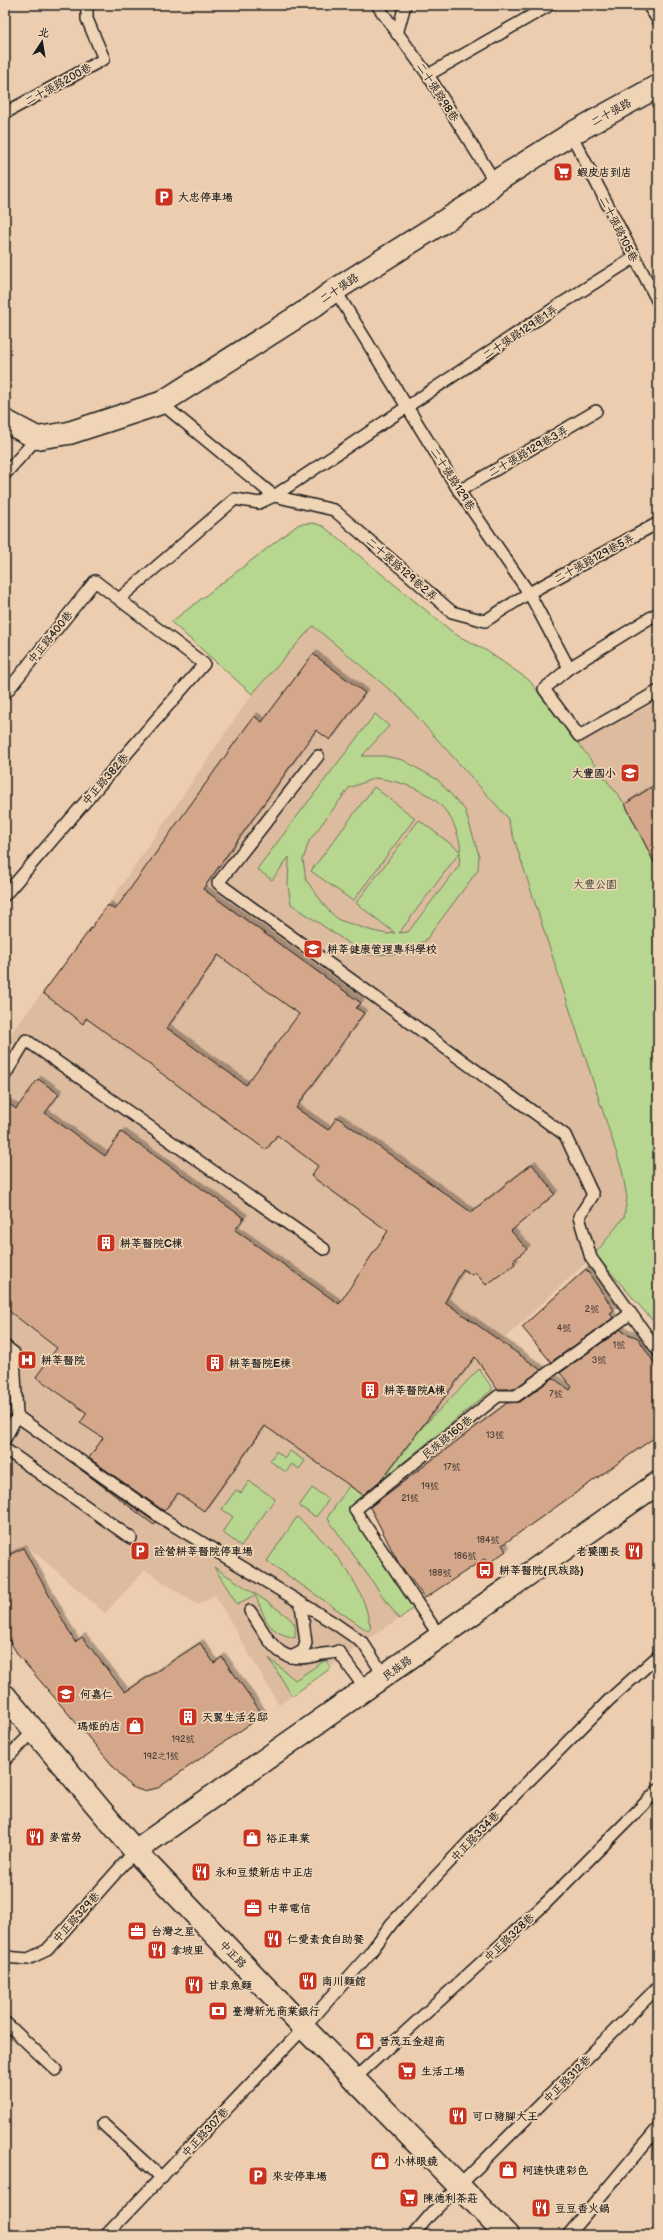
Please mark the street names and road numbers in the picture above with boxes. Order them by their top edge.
street label: 二十張路98巷 [414,60,461,124]
street label: 二十張路200巷 [23,61,94,108]
street label: 二十張路 [589,96,634,129]
street label: 二十張路105巷 [596,194,641,264]
street label: 二十張路 [317,271,361,306]
street label: 二十張路129巷1弄 [480,303,560,362]
street label: 二十張路129巷3弄 [486,423,570,480]
street label: 二十張路129巷 [427,445,478,513]
street label: 二十張路129巷5弄 [552,531,636,586]
street label: 二十張路129巷2弄 [364,535,440,604]
street label: 中正路400巷 [25,608,75,666]
street label: 中正路382巷 [80,751,131,808]
street label: 民族路160巷 [419,1413,475,1462]
street label: 民族路 [380,1653,414,1683]
street label: 中正路334巷 [448,1809,502,1864]
street label: 中正路329巷 [50,1889,102,1945]
street label: 中正路328巷 [482,1911,537,1964]
street label: 中正路 [217,1938,249,1971]
street label: 中正路312巷 [541,2053,594,2106]
street label: 中正路307巷 [179,2105,231,2160]

